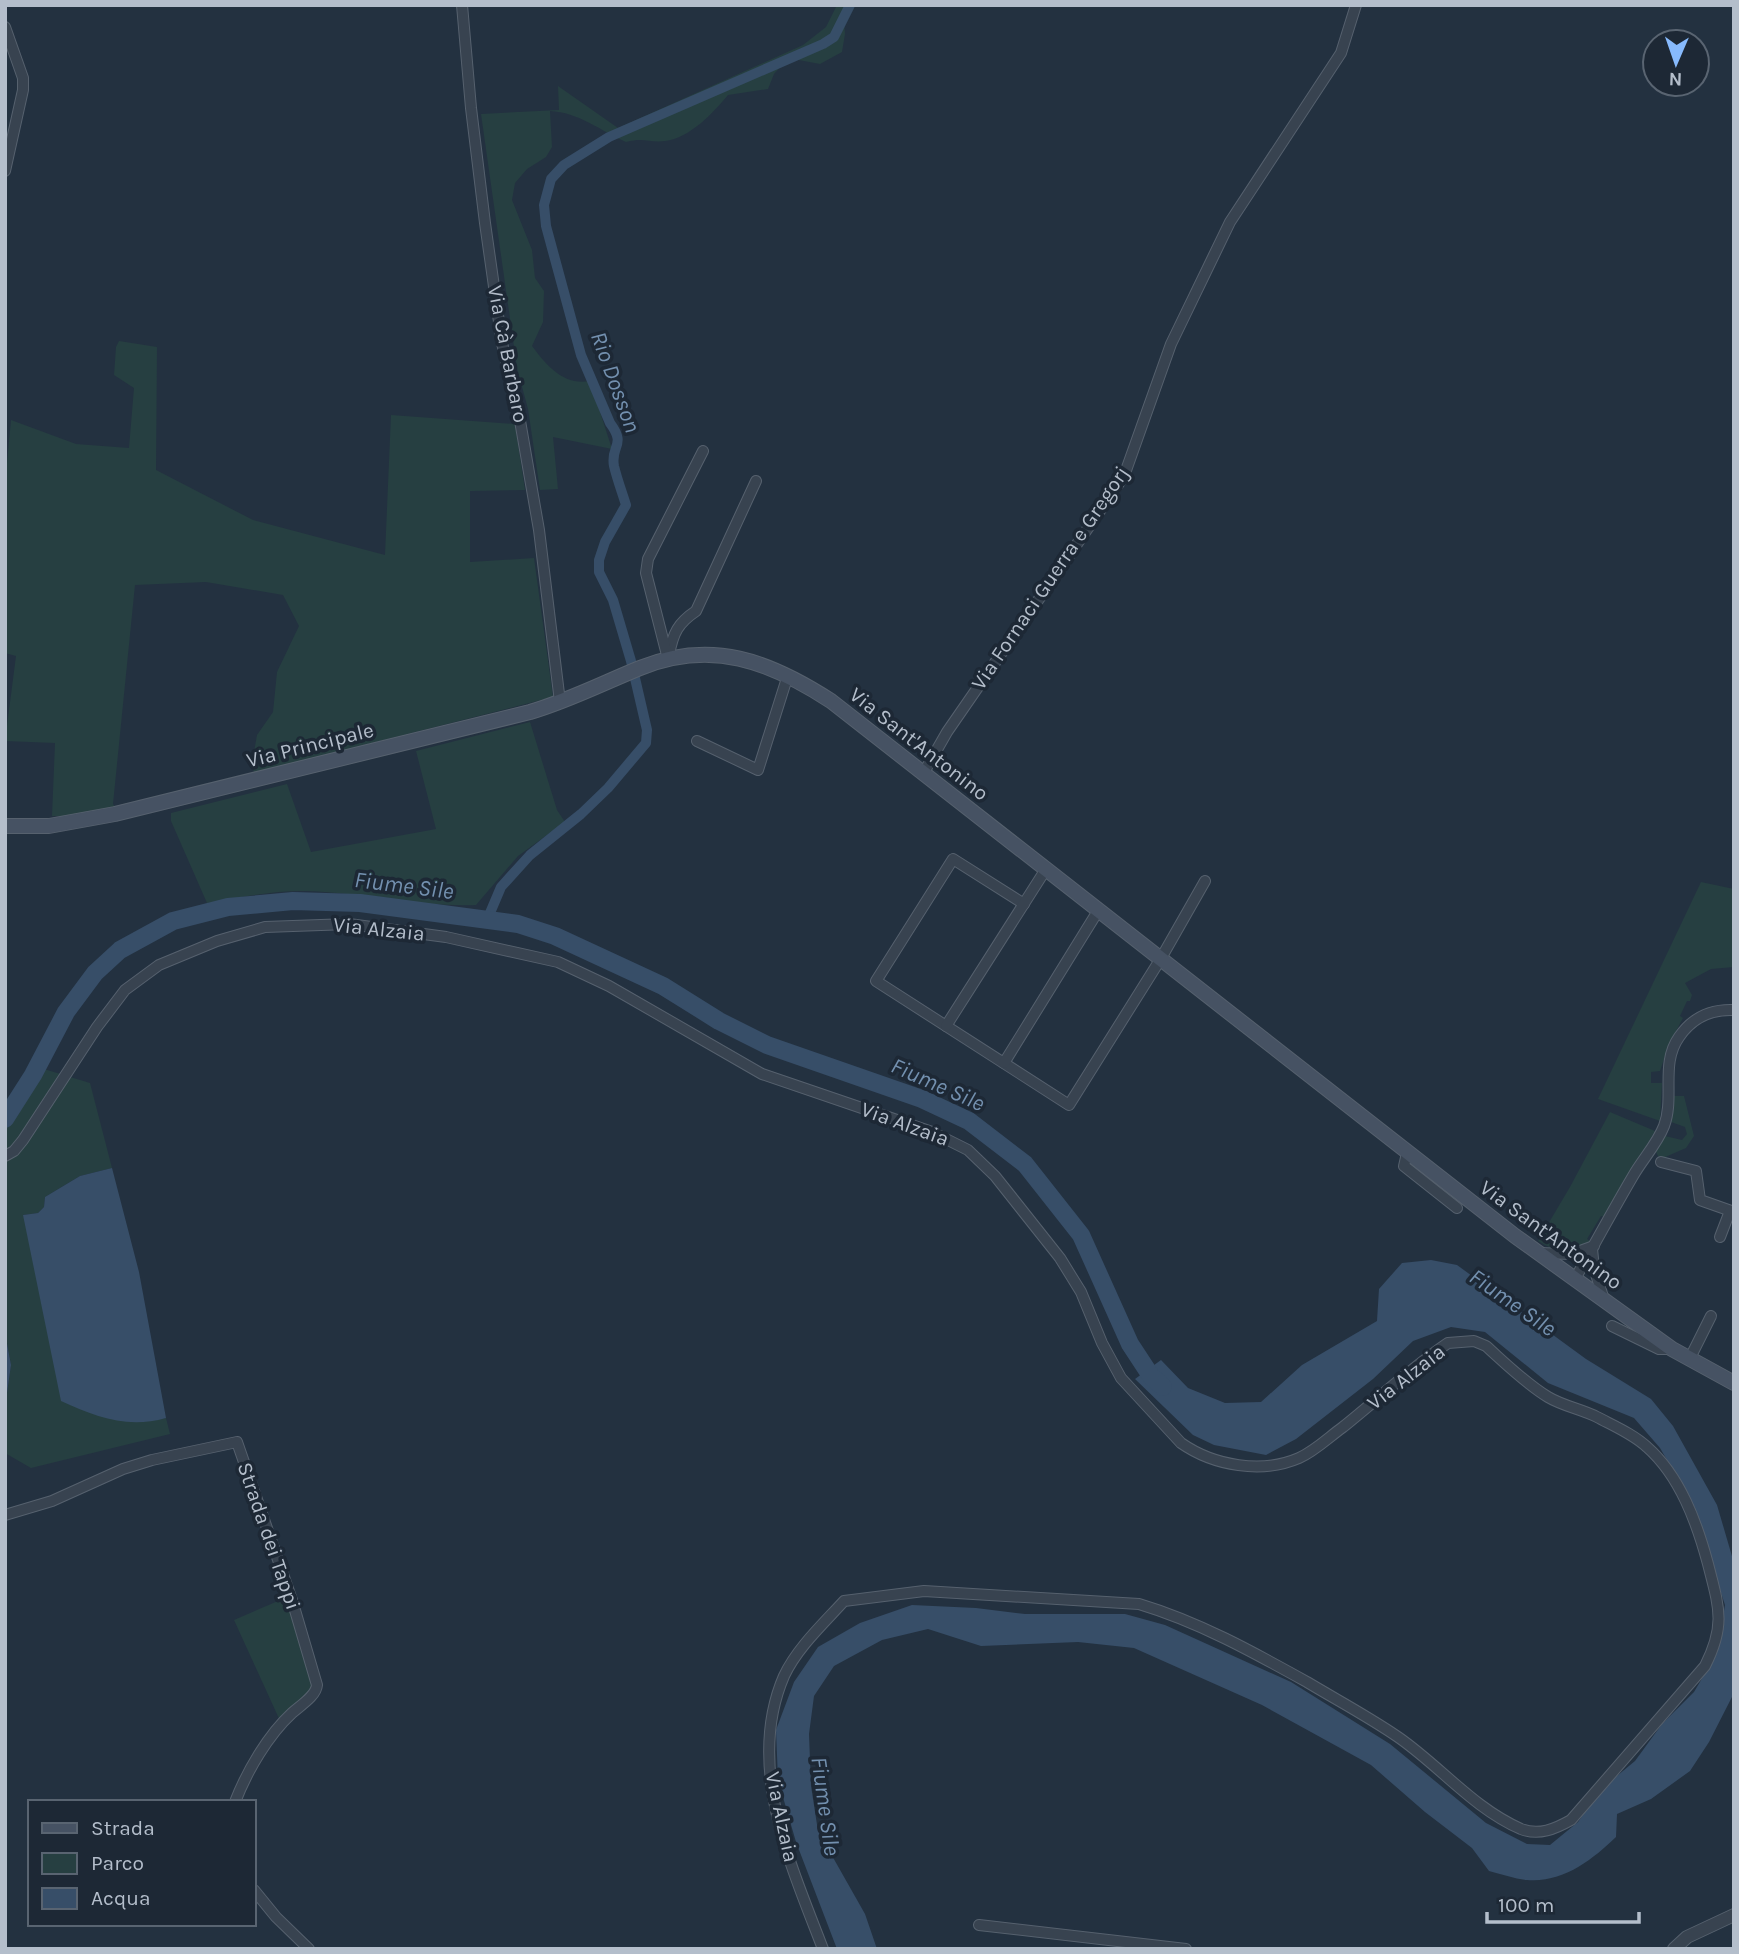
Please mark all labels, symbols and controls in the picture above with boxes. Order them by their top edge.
north arrow [1641,28,1711,98]
text: N [1668,68,1683,90]
street label: Via Cà Barbaro [483,283,533,425]
water label: Rio Dosson [585,328,646,436]
street label: Via Fornaci Guerra e Gregorj [966,462,1134,694]
street label: Via Sant'Antonino [845,682,993,806]
street label: Via Principale [244,718,376,772]
water label: Fiume Sile [353,866,455,905]
street label: Via Alzaia [332,912,426,946]
water label: Fiume Sile [887,1052,989,1117]
street label: Via Alzaia [858,1097,952,1151]
street label: Via Sant'Antonino [1475,1175,1627,1295]
water label: Fiume Sile [1464,1263,1562,1342]
street label: Via Alzaia [1362,1339,1450,1415]
street label: Strada dei Tappi [233,1459,305,1613]
water label: Fiume Sile [805,1755,846,1858]
street label: Via Alzaia [761,1770,803,1864]
legend [28,1800,256,1926]
text: Strada [91,1816,155,1840]
text: Parco [91,1851,144,1875]
scale bar [1487,1881,1639,1925]
text: Acqua [91,1886,150,1910]
text: 100 m [1498,1893,1555,1917]

